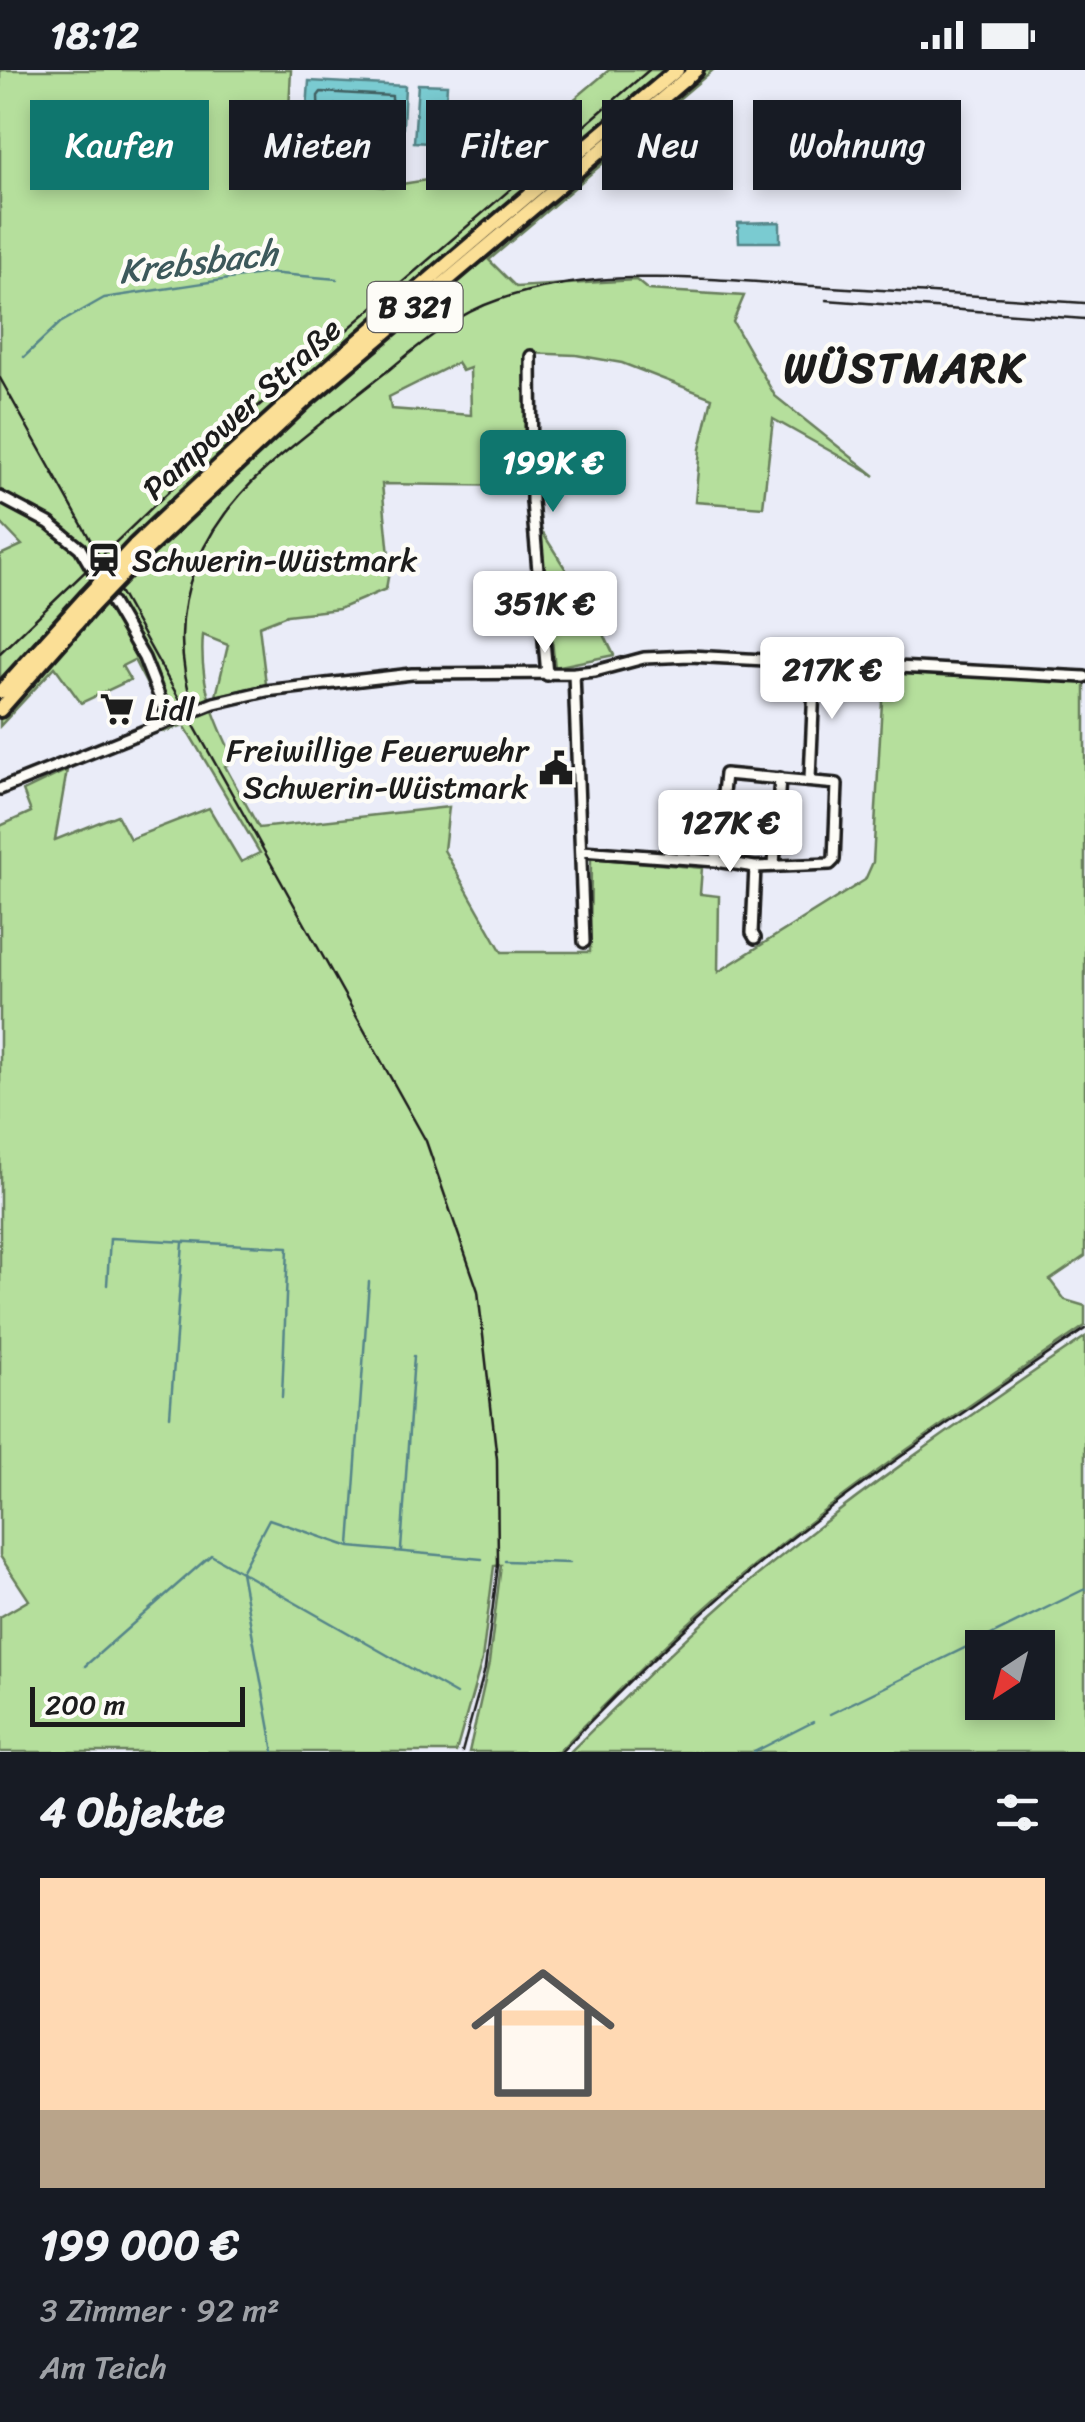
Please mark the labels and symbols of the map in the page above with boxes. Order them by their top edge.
water label: Krebsbach [115,221,283,302]
road number: B 321 [368,282,462,332]
street label: Pampower Straße [129,303,355,515]
district label: WÜSTMARK [784,331,1026,405]
pin: 199K € [472,430,634,515]
place label: Schwerin-Wüstmark [132,532,418,589]
station icon: Schwerin-Wüstmark [85,541,123,579]
pin: 351K € [464,571,626,656]
pin: 217K € [751,637,913,722]
place label: Lidl [145,681,195,738]
supermarket icon: Lidl [98,690,136,728]
place label: Freiwillige Feuerwehr Schwerin-Wüstmark [226,722,530,816]
public building icon: Freiwillige Feuerwehr Schwerin-Wüstmark [537,749,575,787]
pin: 127K € [649,790,811,875]
north arrow [965,1630,1055,1720]
scale bar [30,1682,245,1726]

